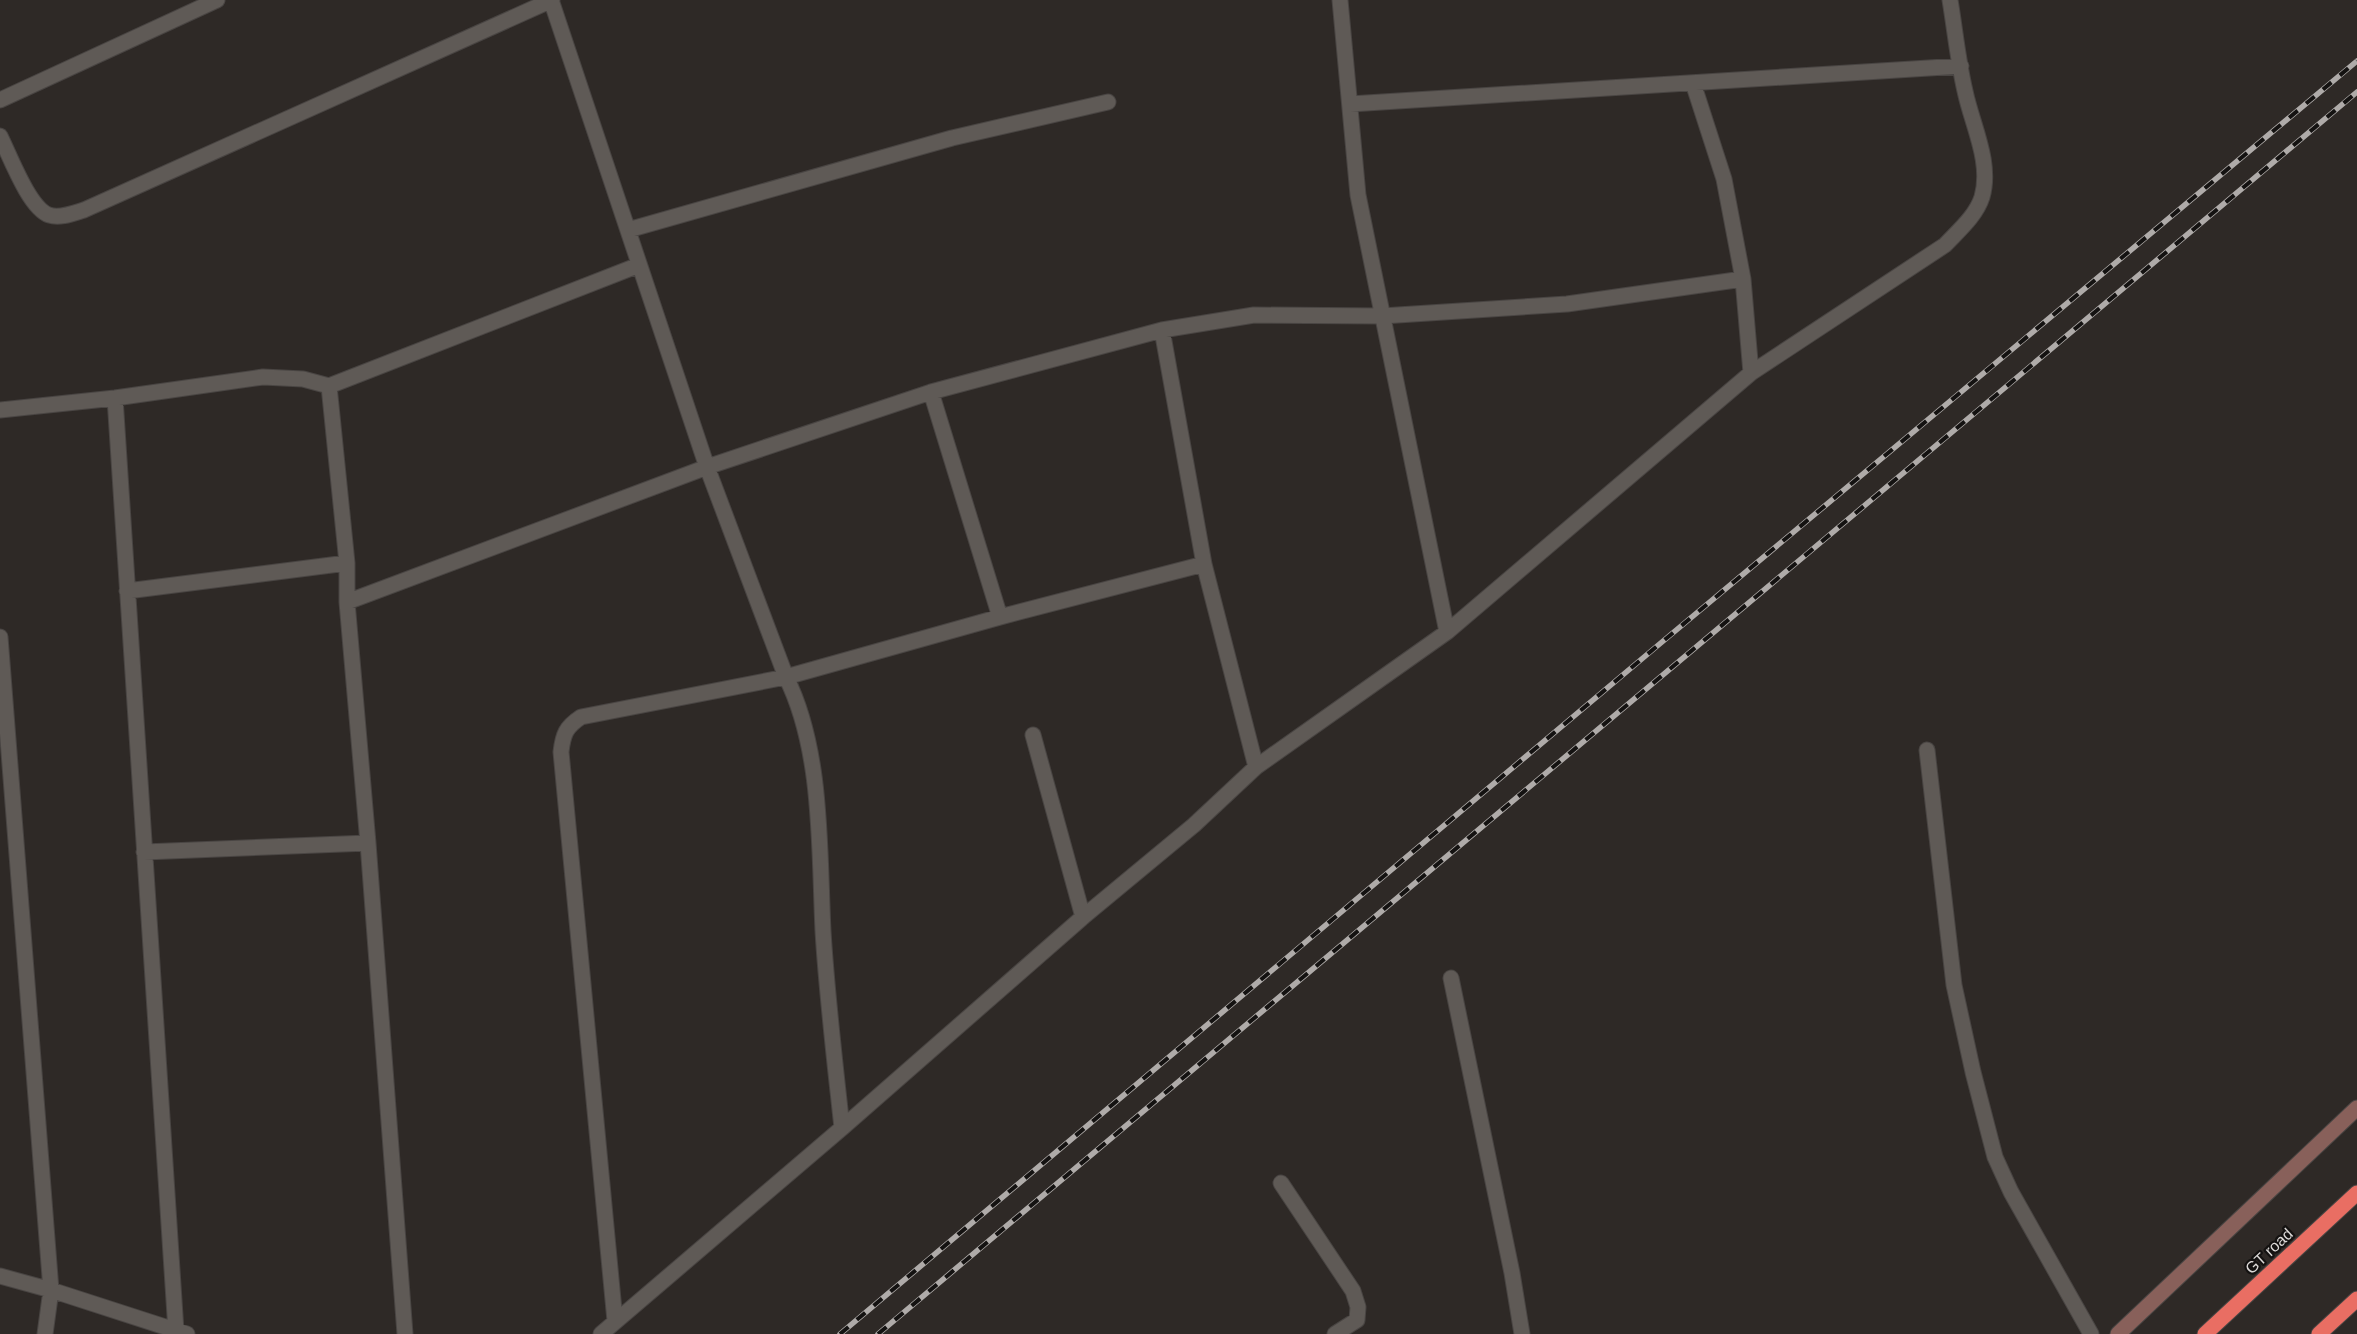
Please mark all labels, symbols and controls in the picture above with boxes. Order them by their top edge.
street label: GT road [2242,1225,2296,1277]

